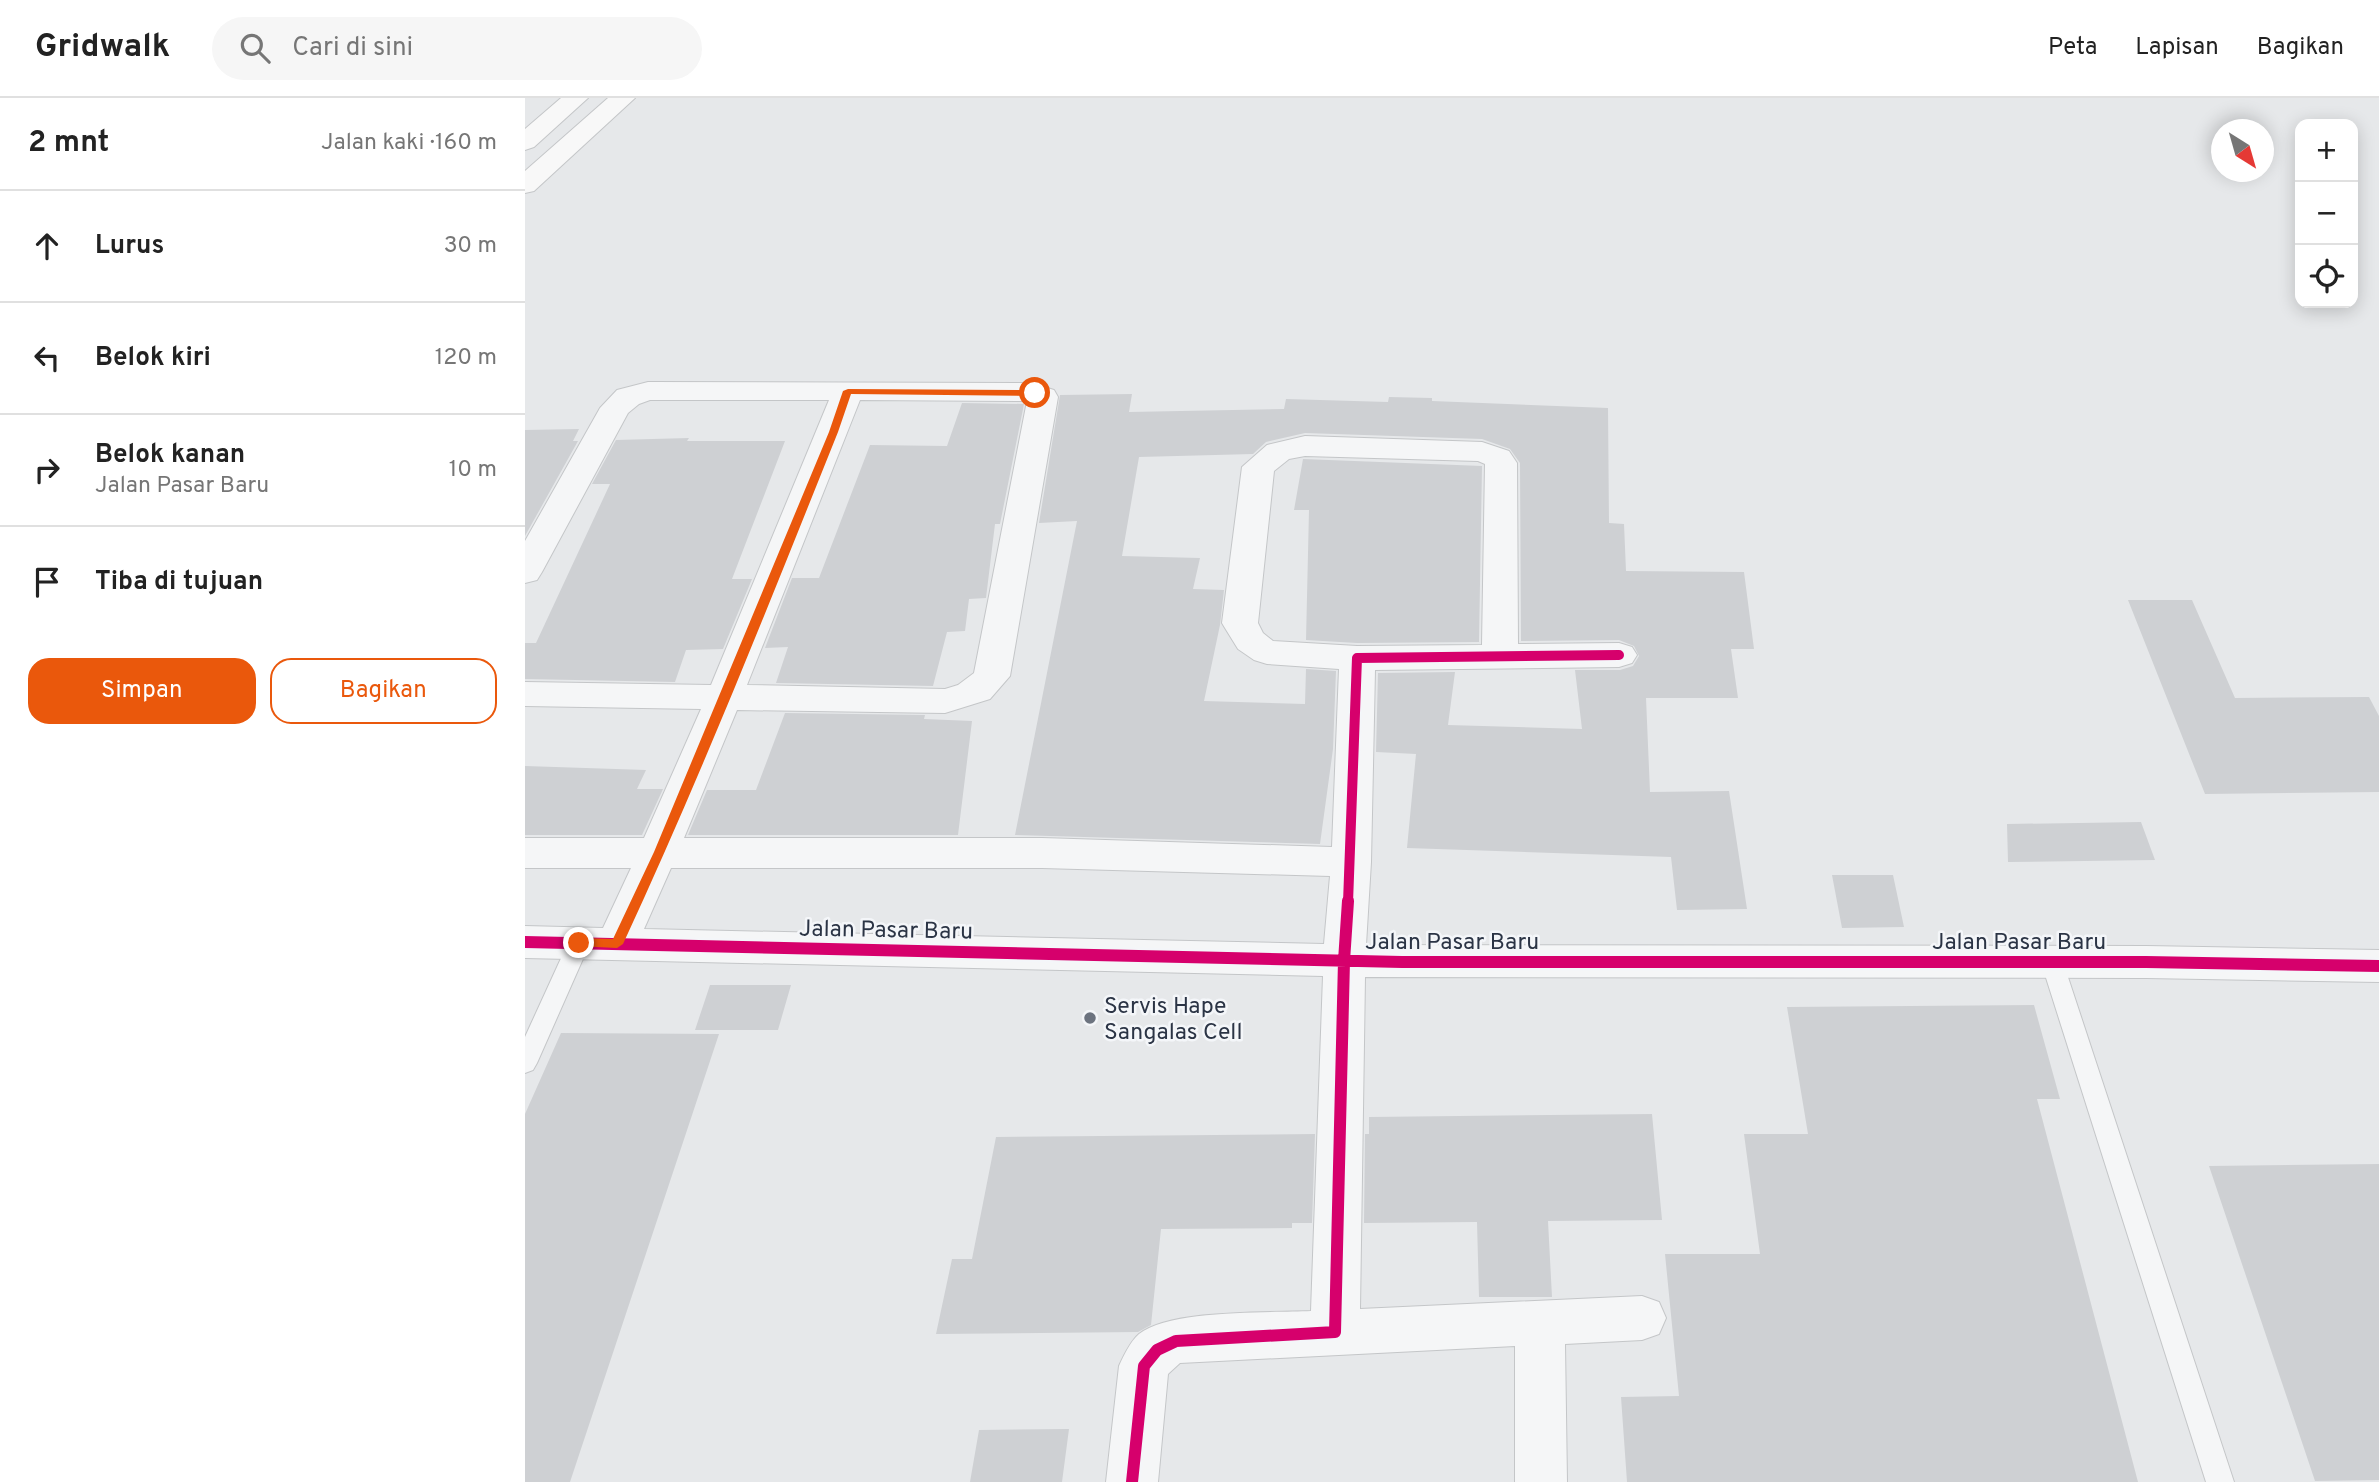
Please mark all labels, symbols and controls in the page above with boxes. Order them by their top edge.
search box [212,17,702,80]
text: Gridwalk [35,27,170,69]
icon: search [236,29,274,67]
text: Cari di sini [292,32,413,65]
text: Peta [2048,33,2097,63]
text: Lapisan [2135,33,2219,63]
text: Bagikan [2257,33,2344,63]
north arrow [2211,119,2274,182]
map controls [2295,119,2358,308]
button: + [2295,119,2358,182]
text: 2 mnt [28,125,109,162]
text: Jalan kaki · 160 m [321,129,497,158]
button: − [2295,182,2358,245]
icon: ahead [28,227,66,265]
text: Lurus [95,230,164,263]
text: 30 m [444,232,497,261]
button: locate [2295,245,2358,308]
icon: left [28,339,66,377]
text: Belok kiri [95,342,211,375]
text: 120 m [435,344,497,373]
route start [1019,377,1050,408]
text: Belok kanan [95,439,245,472]
icon: right [28,451,66,489]
text: 10 m [449,456,497,485]
text: Jalan Pasar Baru [95,472,269,501]
icon: arrive [28,563,66,601]
text: Tiba di tujuan [95,566,263,599]
button: Simpan [28,658,256,724]
button: Bagikan [270,658,497,724]
street label: Jalan Pasar Baru [799,915,973,948]
route end [563,927,594,958]
street label: Jalan Pasar Baru [1365,929,1539,958]
street label: Jalan Pasar Baru [1932,929,2106,958]
place label: Servis Hape Sangalas Cell [1104,993,1242,1048]
marker: Servis Hape Sangalas Cell [1082,1010,1098,1026]

